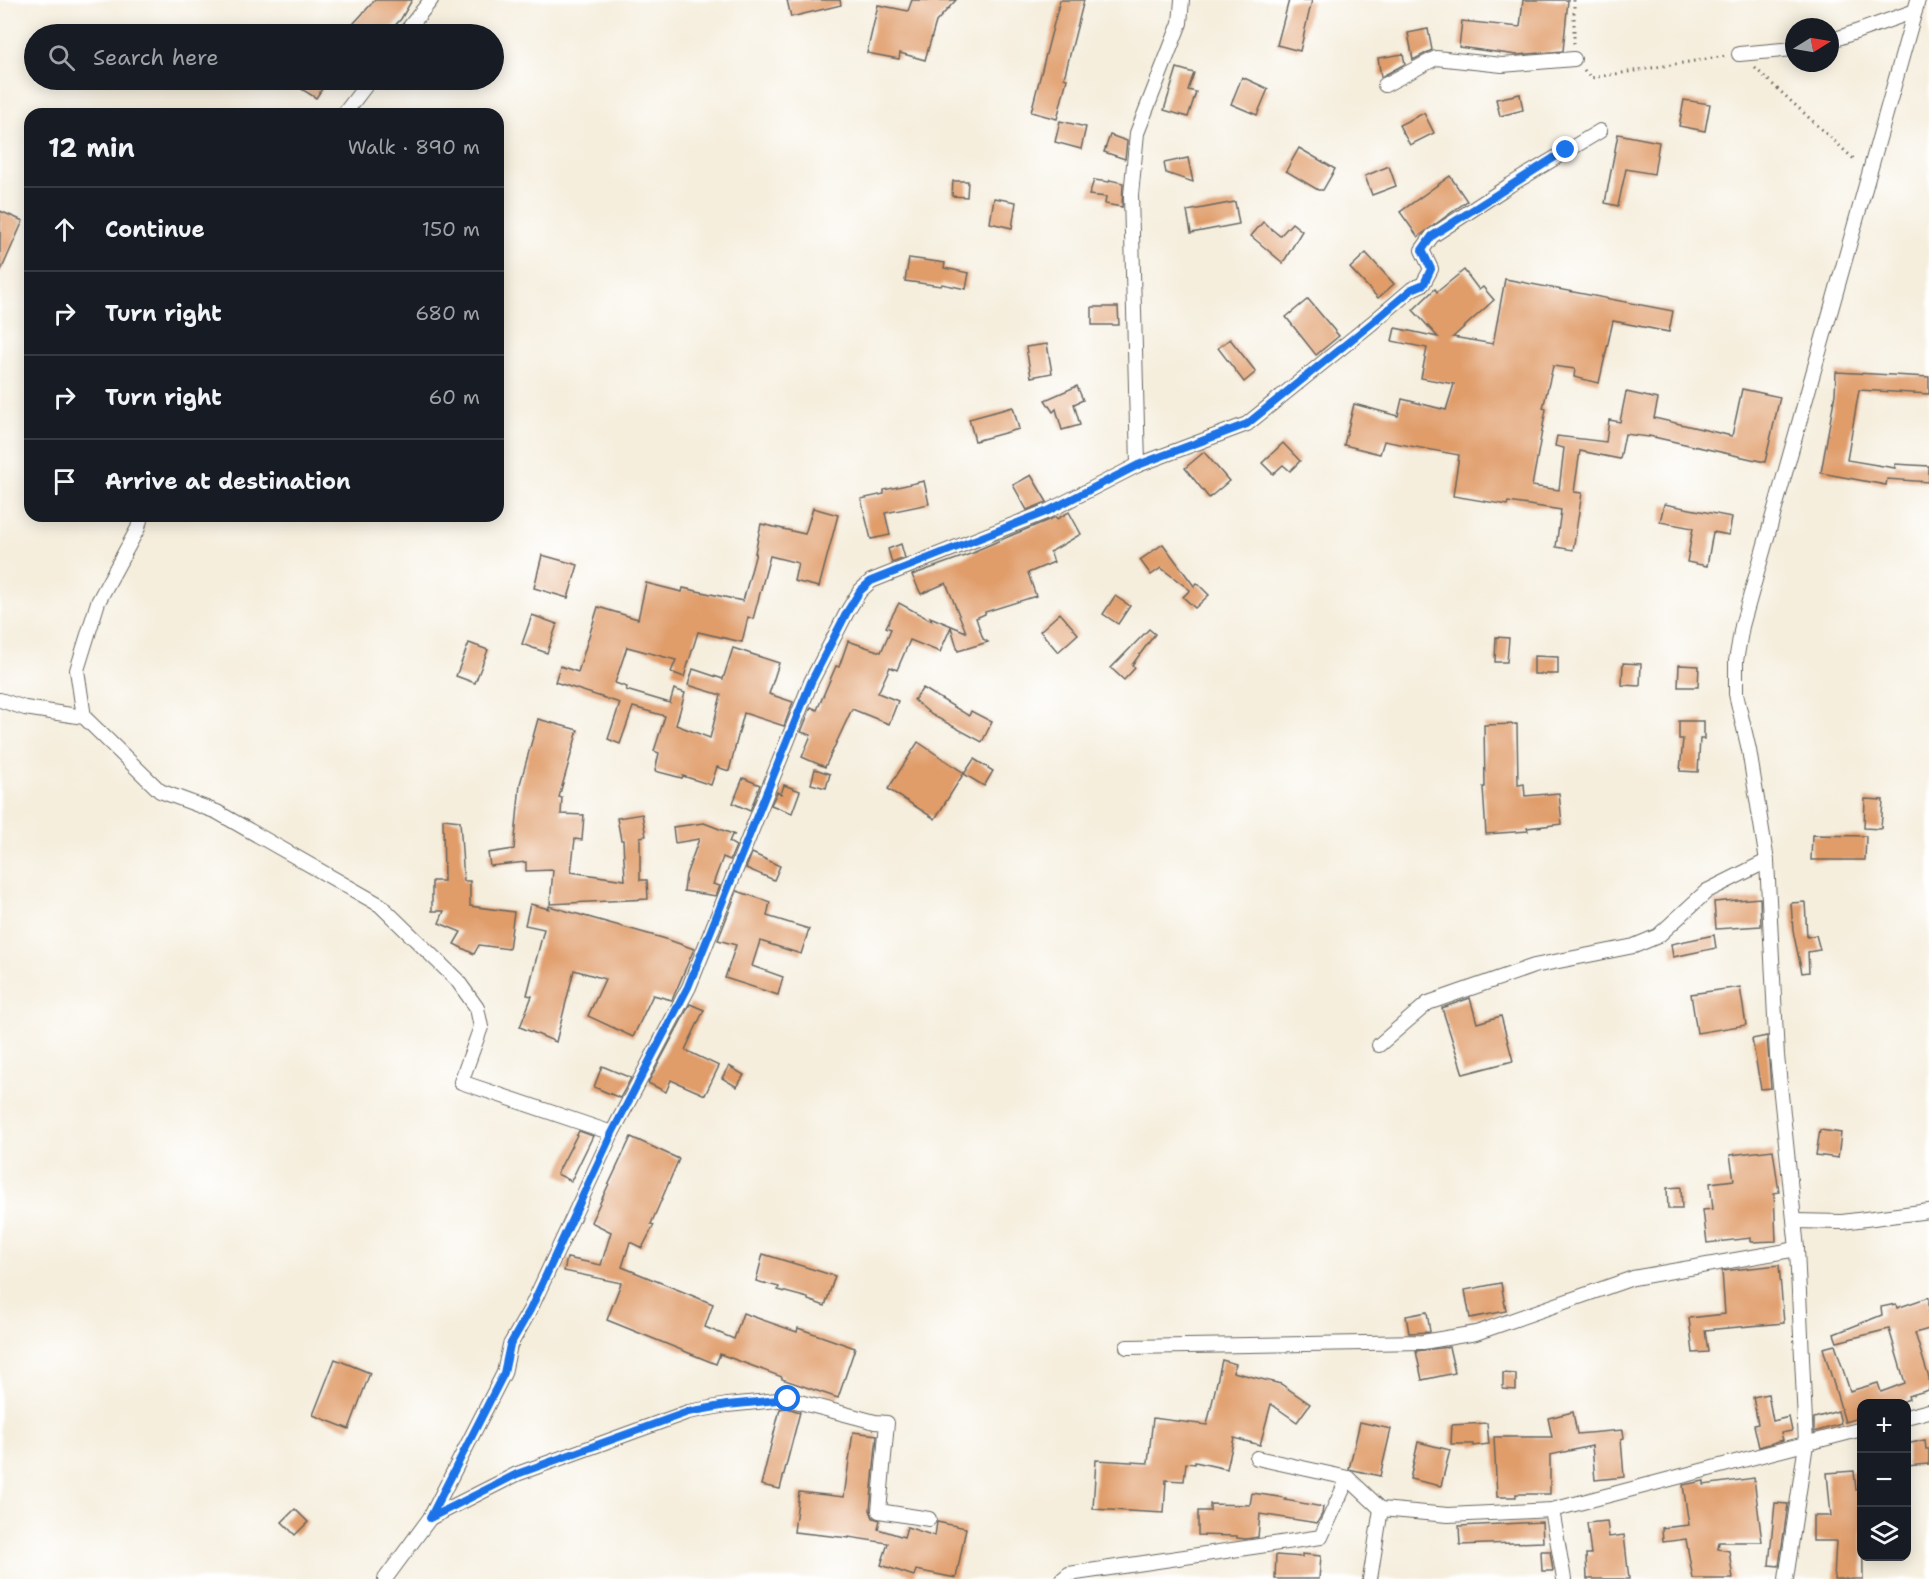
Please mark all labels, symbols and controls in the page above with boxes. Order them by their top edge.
north arrow [1785,18,1839,72]
search box [24,24,504,90]
icon: search [45,41,78,74]
text: Search here [93,43,219,72]
text: 12 min [48,130,135,165]
text: Walk · 890 m [348,134,480,160]
route end [1552,136,1578,162]
icon: ahead [48,213,81,246]
text: Continue [105,215,205,244]
text: 150 m [422,216,480,242]
icon: right [48,297,81,330]
text: Turn right [105,299,222,328]
text: 680 m [415,300,480,326]
icon: right [48,381,81,414]
text: Turn right [105,383,222,412]
text: 60 m [428,384,480,410]
icon: arrive [48,465,81,498]
text: Arrive at destination [105,467,351,496]
route start [774,1385,800,1411]
map controls [1857,1399,1911,1561]
button: + [1857,1399,1911,1453]
button: − [1857,1453,1911,1507]
button: layers [1857,1507,1911,1561]

